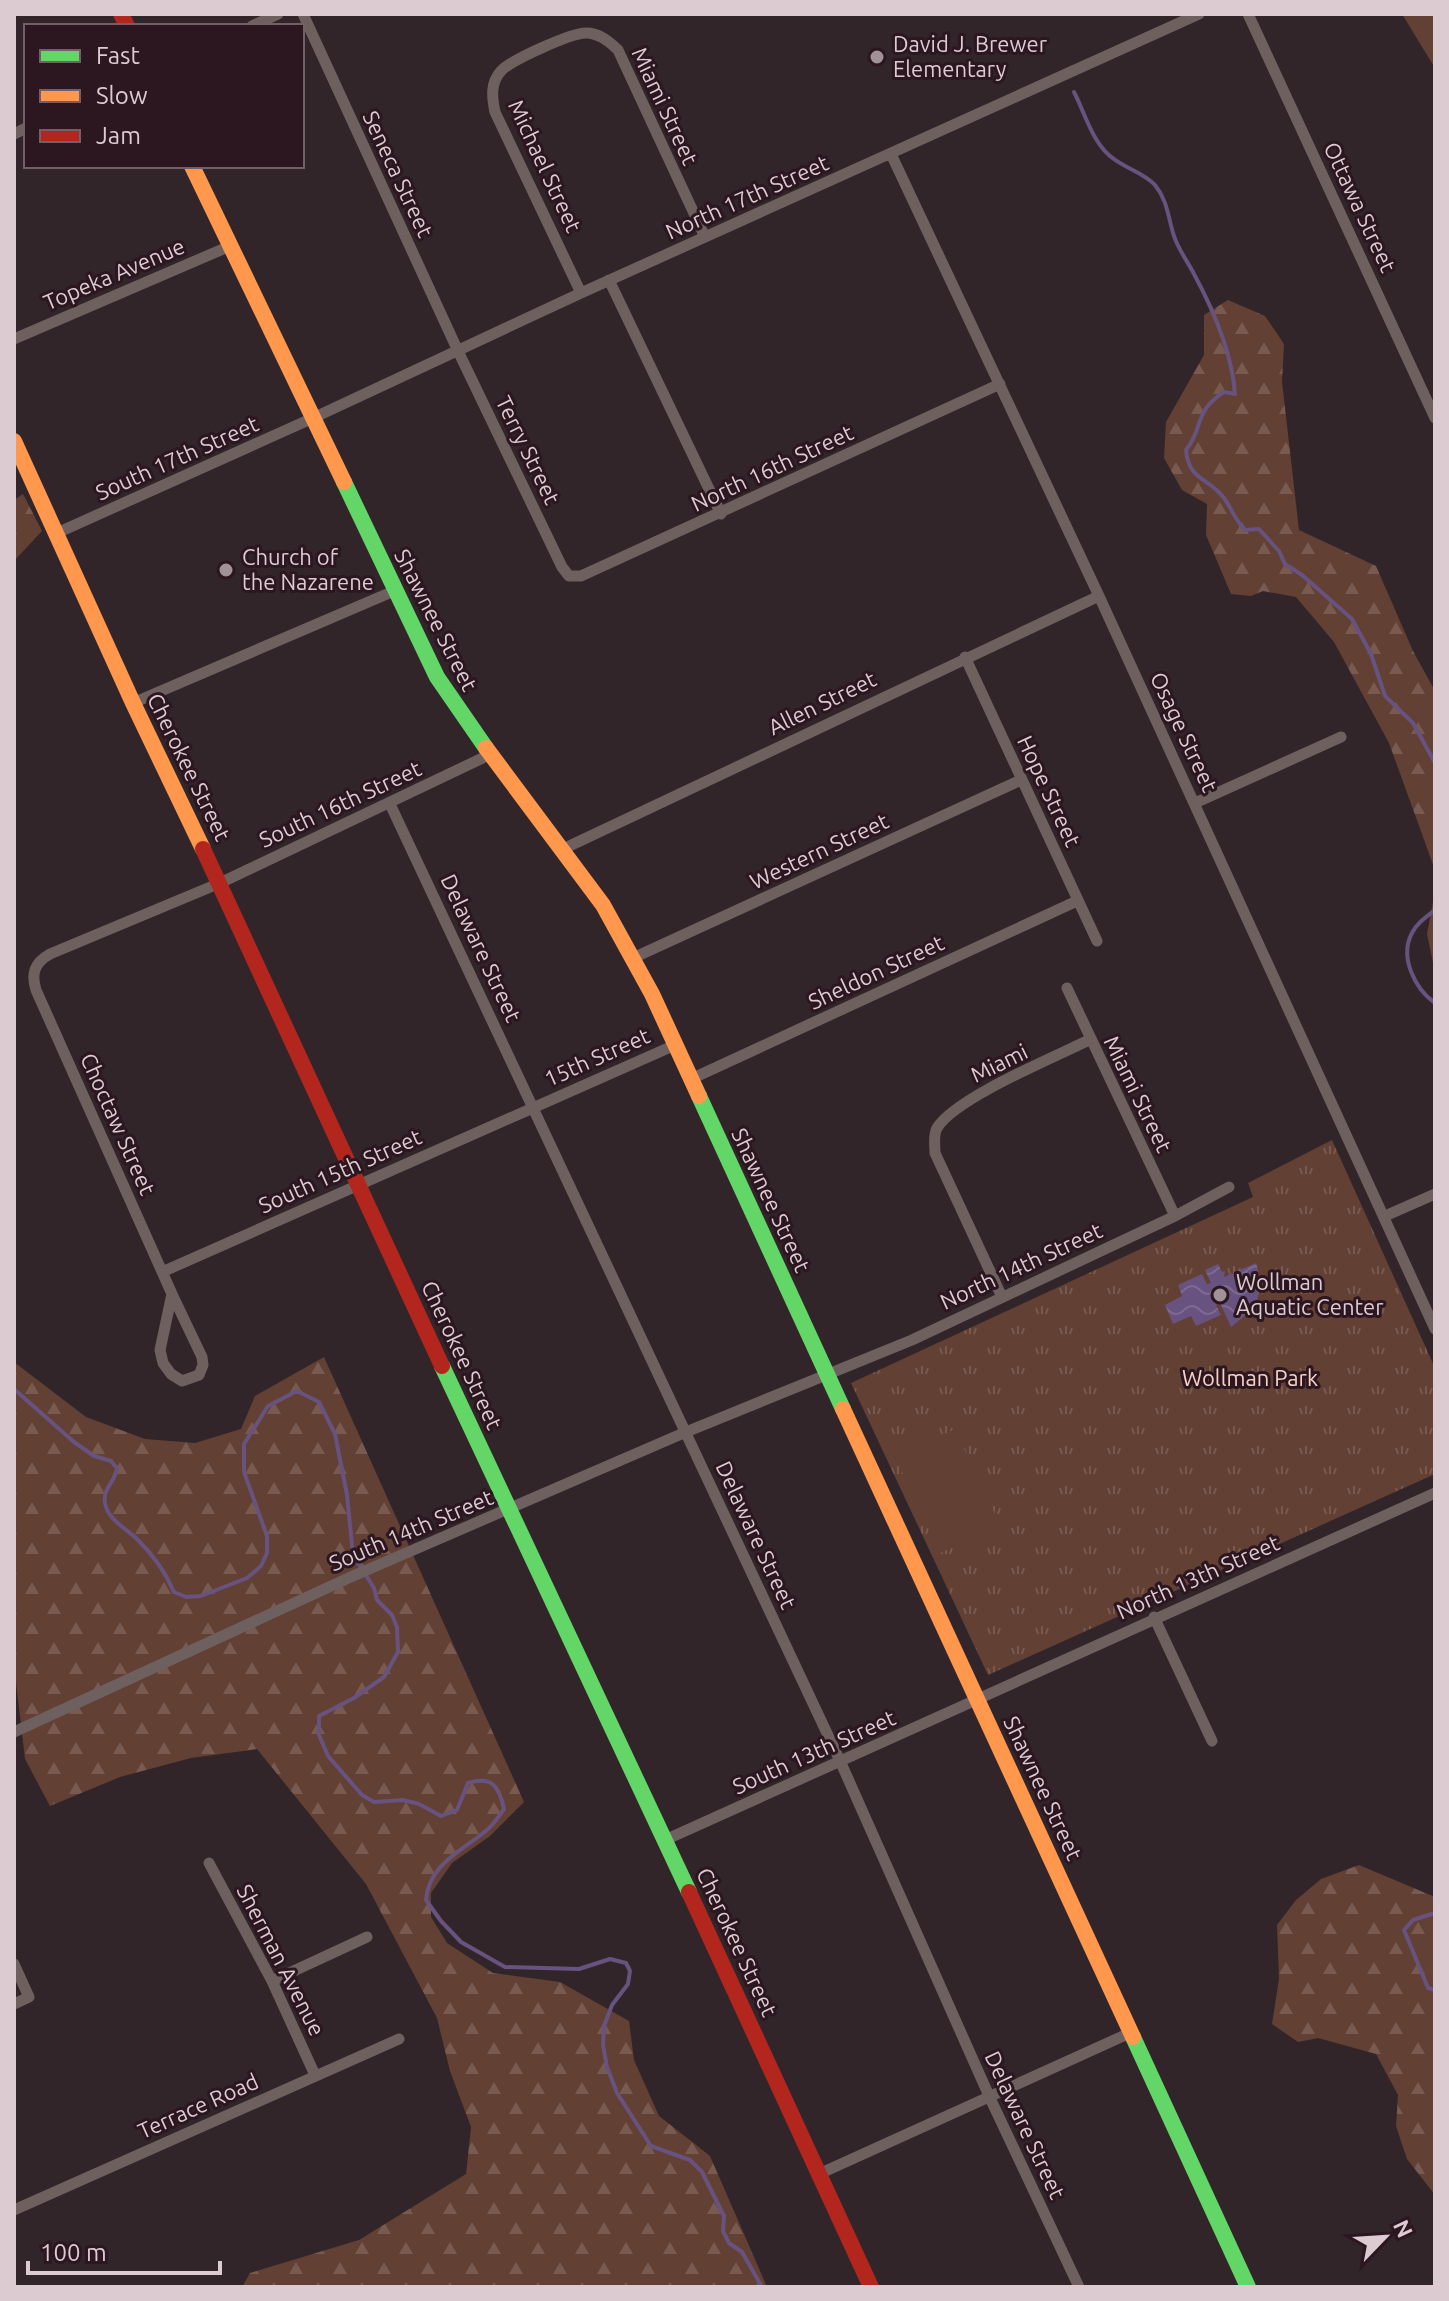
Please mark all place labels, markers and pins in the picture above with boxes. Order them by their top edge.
place label: David J. Brewer Elementary [893,31,1048,81]
marker: David J. Brewer Elementary [868,48,886,66]
place label: Church of the Nazarene [242,544,374,594]
marker: Church of the Nazarene [217,561,235,579]
place label: Wollman Aquatic Center [1236,1269,1384,1319]
marker: Wollman Aquatic Center [1211,1286,1229,1304]

